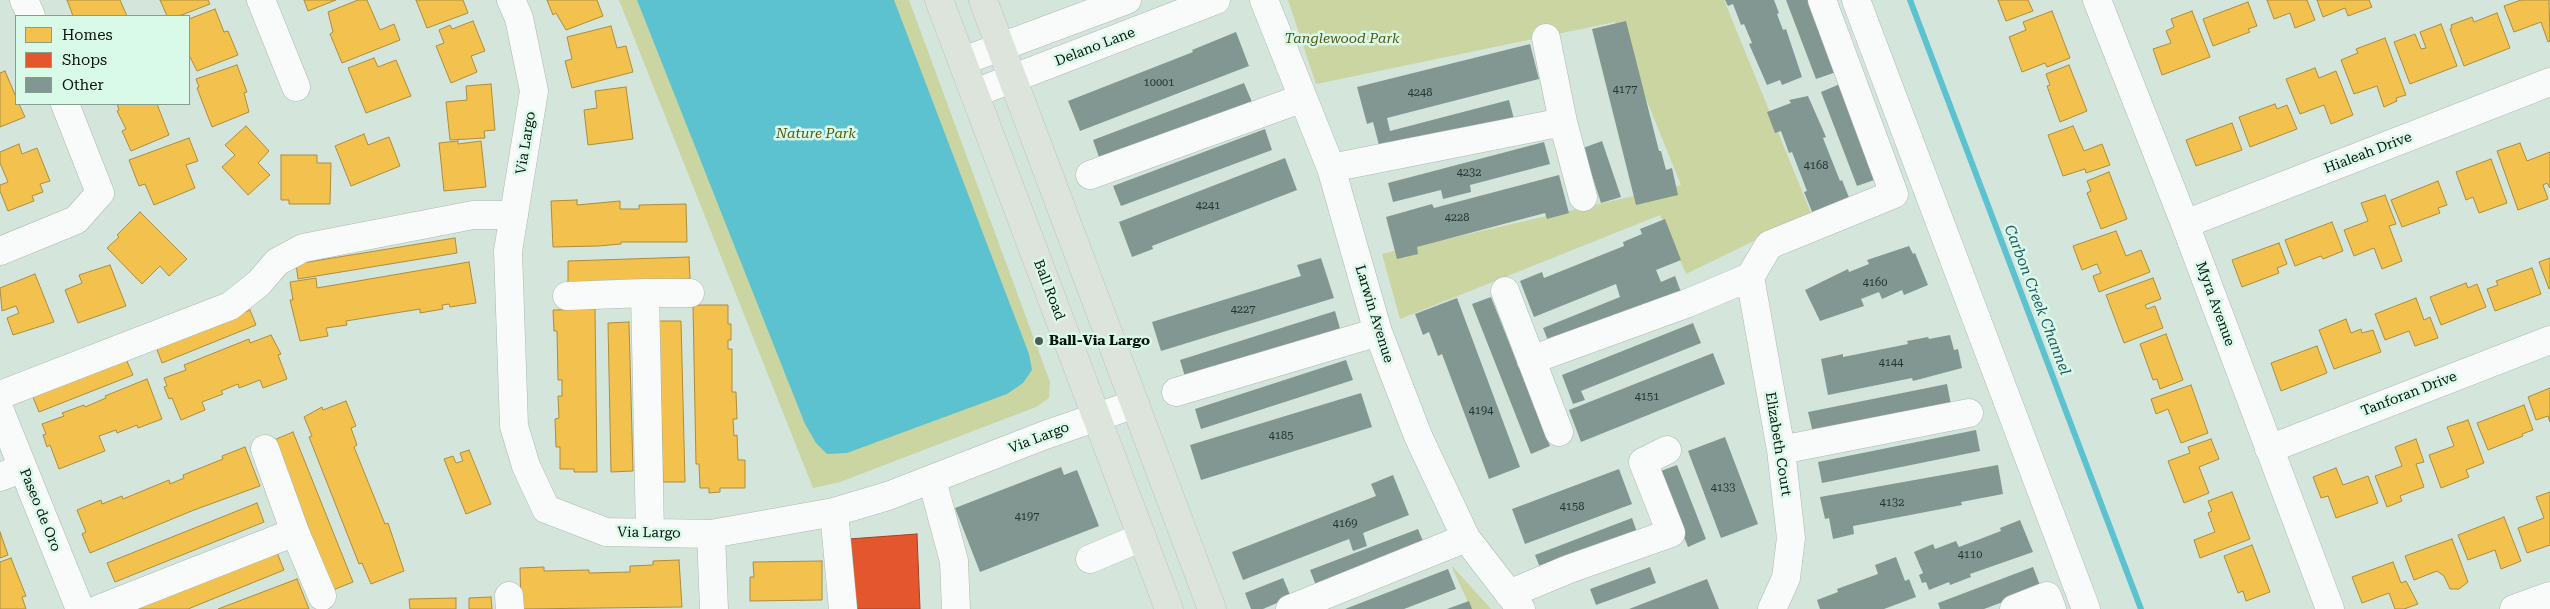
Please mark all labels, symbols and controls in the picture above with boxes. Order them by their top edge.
legend [15,15,190,105]
street label: Delano Lane [1052,24,1138,70]
text: Homes [62,26,113,44]
park label: Tanglewood Park [1284,31,1400,47]
text: Shops [62,51,107,69]
text: Other [62,76,104,94]
house number: 10001 [1144,76,1174,90]
house number: 4177 [1613,83,1637,97]
house number: 4248 [1408,86,1432,100]
street label: Via Largo [513,110,539,176]
park label: Nature Park [776,126,856,142]
street label: Hialeah Drive [2322,129,2414,177]
house number: 4168 [1804,159,1828,173]
house number: 4232 [1457,166,1481,180]
house number: 4241 [1196,199,1220,213]
house number: 4228 [1445,211,1469,225]
water label: Carbon Creek Channel [2000,222,2074,378]
street label: Ball Road [1030,257,1068,323]
street label: Myra Avenue [2192,260,2238,348]
street label: Larwin Avenue [1351,263,1397,365]
house number: 4160 [1863,276,1887,290]
house number: 4227 [1231,303,1255,317]
place label: Ball-Via Largo [1049,333,1150,349]
marker: Ball-Via Largo [1033,335,1045,347]
house number: 4144 [1879,356,1903,370]
street label: Tanforan Drive [2359,368,2459,420]
house number: 4151 [1635,390,1659,404]
street label: Elizabeth Court [1761,391,1795,497]
house number: 4194 [1469,404,1493,418]
street label: Via Largo [1006,419,1072,457]
house number: 4185 [1269,429,1293,443]
street label: Paseo de Oro [16,466,64,554]
house number: 4133 [1711,481,1735,495]
house number: 4132 [1880,496,1904,510]
house number: 4158 [1560,500,1584,514]
house number: 4197 [1015,510,1039,524]
house number: 4169 [1333,517,1357,531]
street label: Via Largo [617,524,681,542]
house number: 4110 [1958,548,1982,562]

